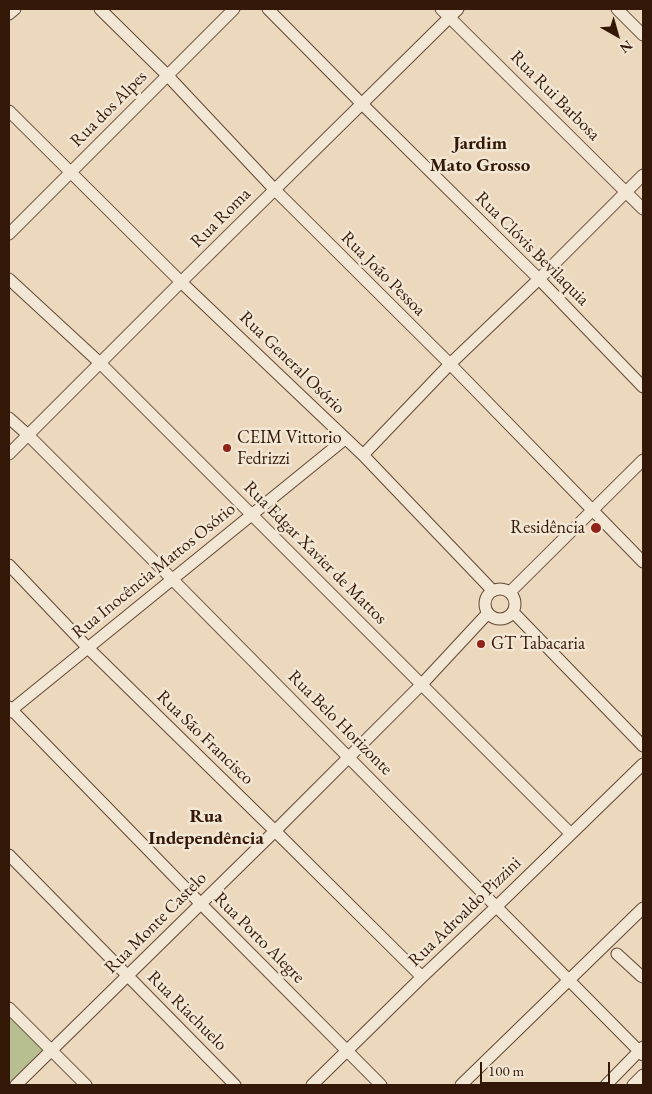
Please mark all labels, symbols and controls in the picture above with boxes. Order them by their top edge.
north arrow [592,10,642,60]
text: N [616,36,636,57]
street label: Rua Rui Barbosa [506,47,604,145]
street label: Rua dos Alpes [66,66,152,152]
district label: Jardim Mato Grosso [430,133,530,177]
street label: Rua Roma [186,183,256,253]
street label: Rua Clóvis Bevilaquia [470,187,594,311]
street label: Rua João Pessoa [336,227,430,321]
street label: Rua General Osório [235,307,349,419]
place label: CEIM Vittorio Fedrizzi [237,427,342,469]
marker: CEIM Vittorio Fedrizzi [221,442,233,454]
street label: Rua Edgar Xavier de Mattos [239,477,391,629]
street label: Rua Inocência Mattos Osório [68,498,240,644]
place label: Residência [510,517,585,539]
marker: Residência [589,521,603,535]
place label: GT Tabacaria [491,633,585,655]
marker: GT Tabacaria [475,638,487,650]
street label: Rua Belo Horizonte [283,666,397,780]
street label: Rua São Francisco [152,686,258,790]
district label: Rua Independência [148,806,264,850]
street label: Rua Adroaldo Pizzini [404,853,526,971]
street label: Rua Monte Castelo [101,868,211,978]
street label: Rua Porto Alegre [209,888,309,988]
street label: Rua Riachuelo [143,967,231,1055]
scale bar [482,1052,612,1084]
text: 100 m [488,1061,524,1080]

